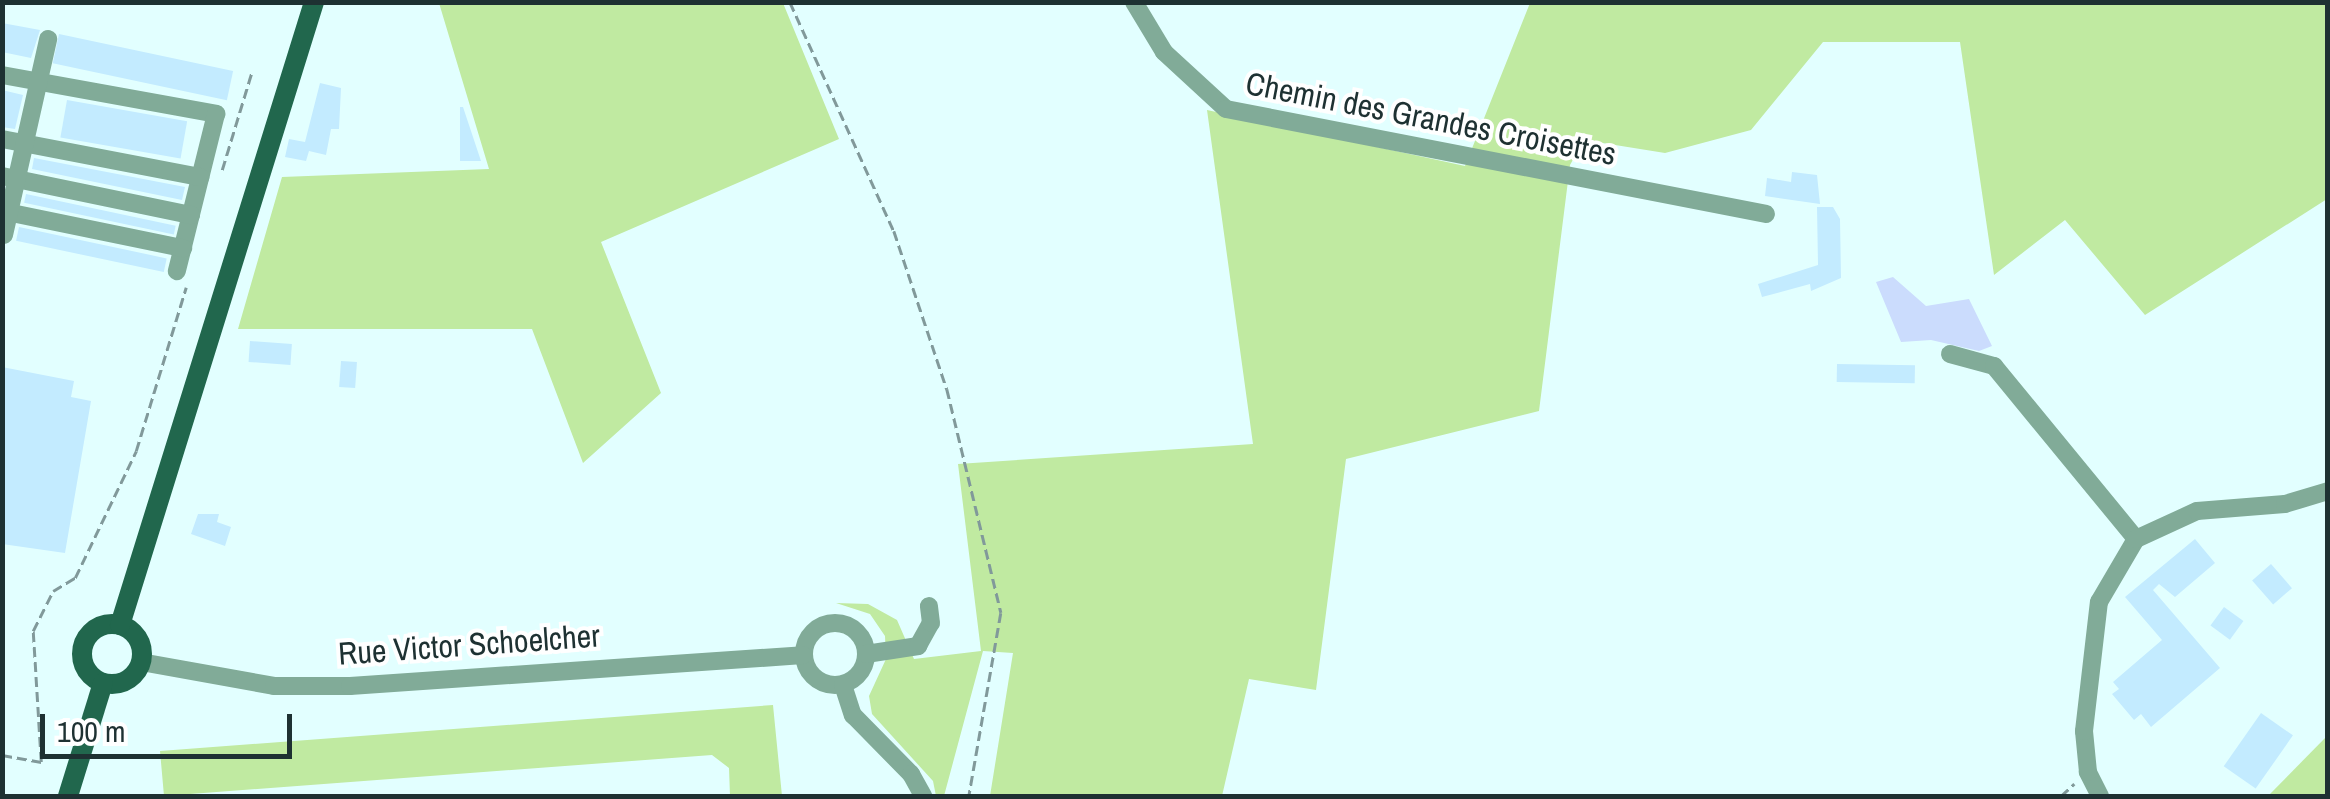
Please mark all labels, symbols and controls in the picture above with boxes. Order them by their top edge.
street label: Chemin des Grandes Croisettes [1243,64,1619,174]
street label: Rue Victor Schoelcher [337,617,601,673]
scale bar [45,694,298,756]
text: 100 m [57,711,125,751]

